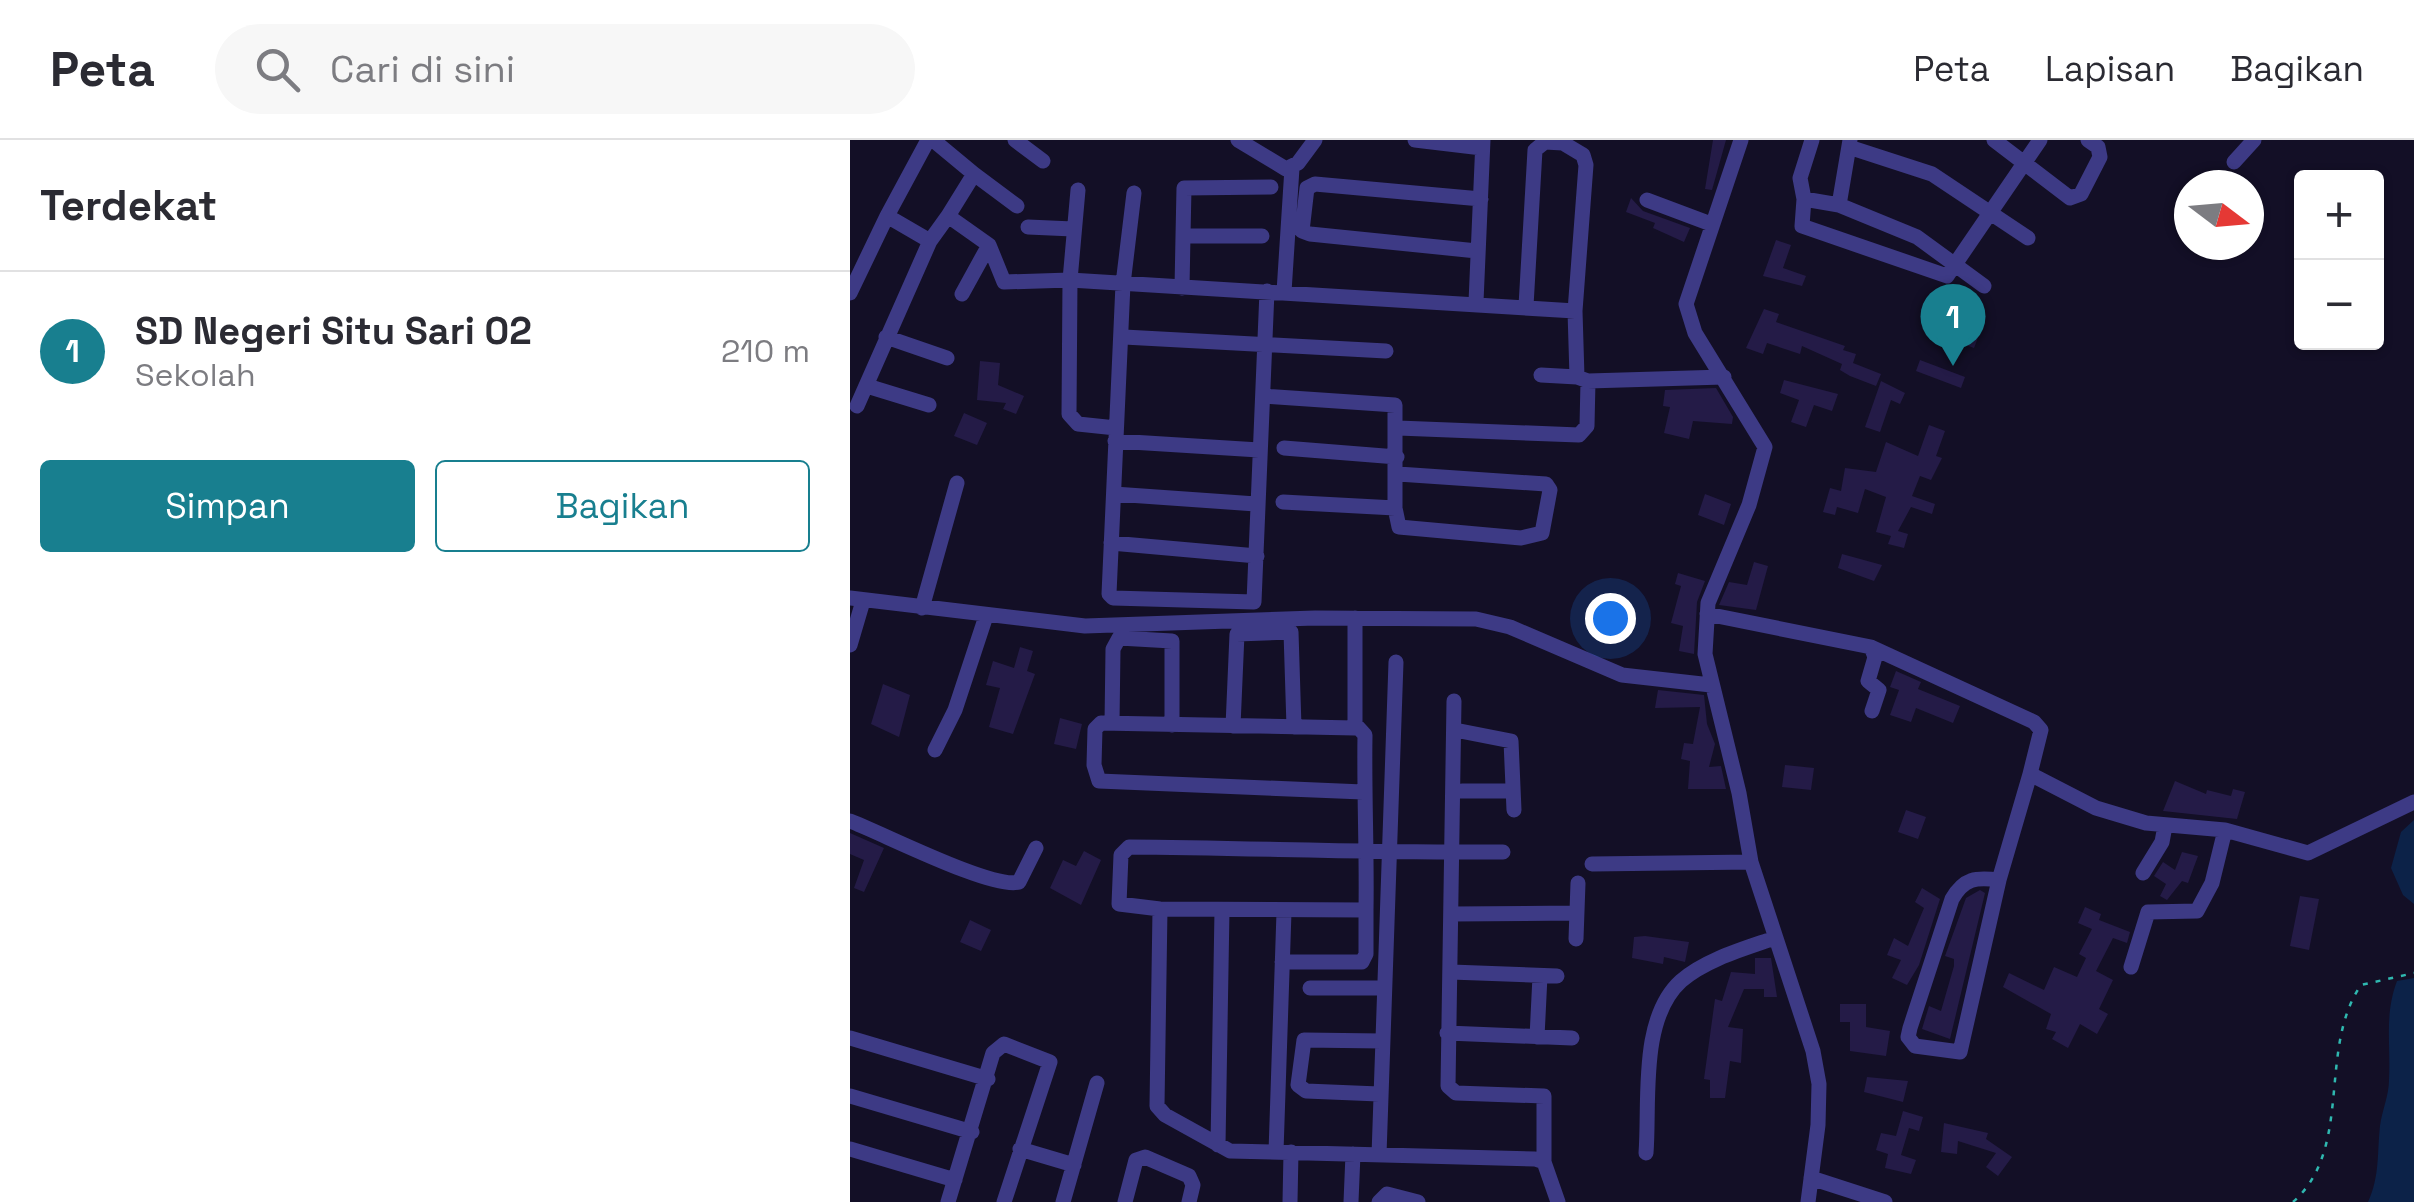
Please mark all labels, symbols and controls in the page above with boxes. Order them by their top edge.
search box [215,24,915,114]
text: Peta [50,39,155,100]
icon: search [250,42,305,97]
text: Cari di sini [330,45,515,93]
text: Peta [1913,47,1990,91]
text: Lapisan [2045,47,2175,91]
text: Bagikan [2230,47,2364,91]
north arrow [2174,170,2264,260]
map controls [2294,170,2384,350]
button: + [2294,170,2384,260]
text: Terdekat [40,179,217,232]
button: − [2294,260,2384,350]
pin: 1 [1920,284,1986,366]
text: SD Negeri Situ Sari 02 [135,307,532,355]
text: 1 [65,331,80,371]
text: 210 m [721,331,810,371]
text: Sekolah [135,355,256,395]
button: Simpan [40,460,415,552]
button: Bagikan [435,460,810,552]
your location [1585,593,1636,644]

